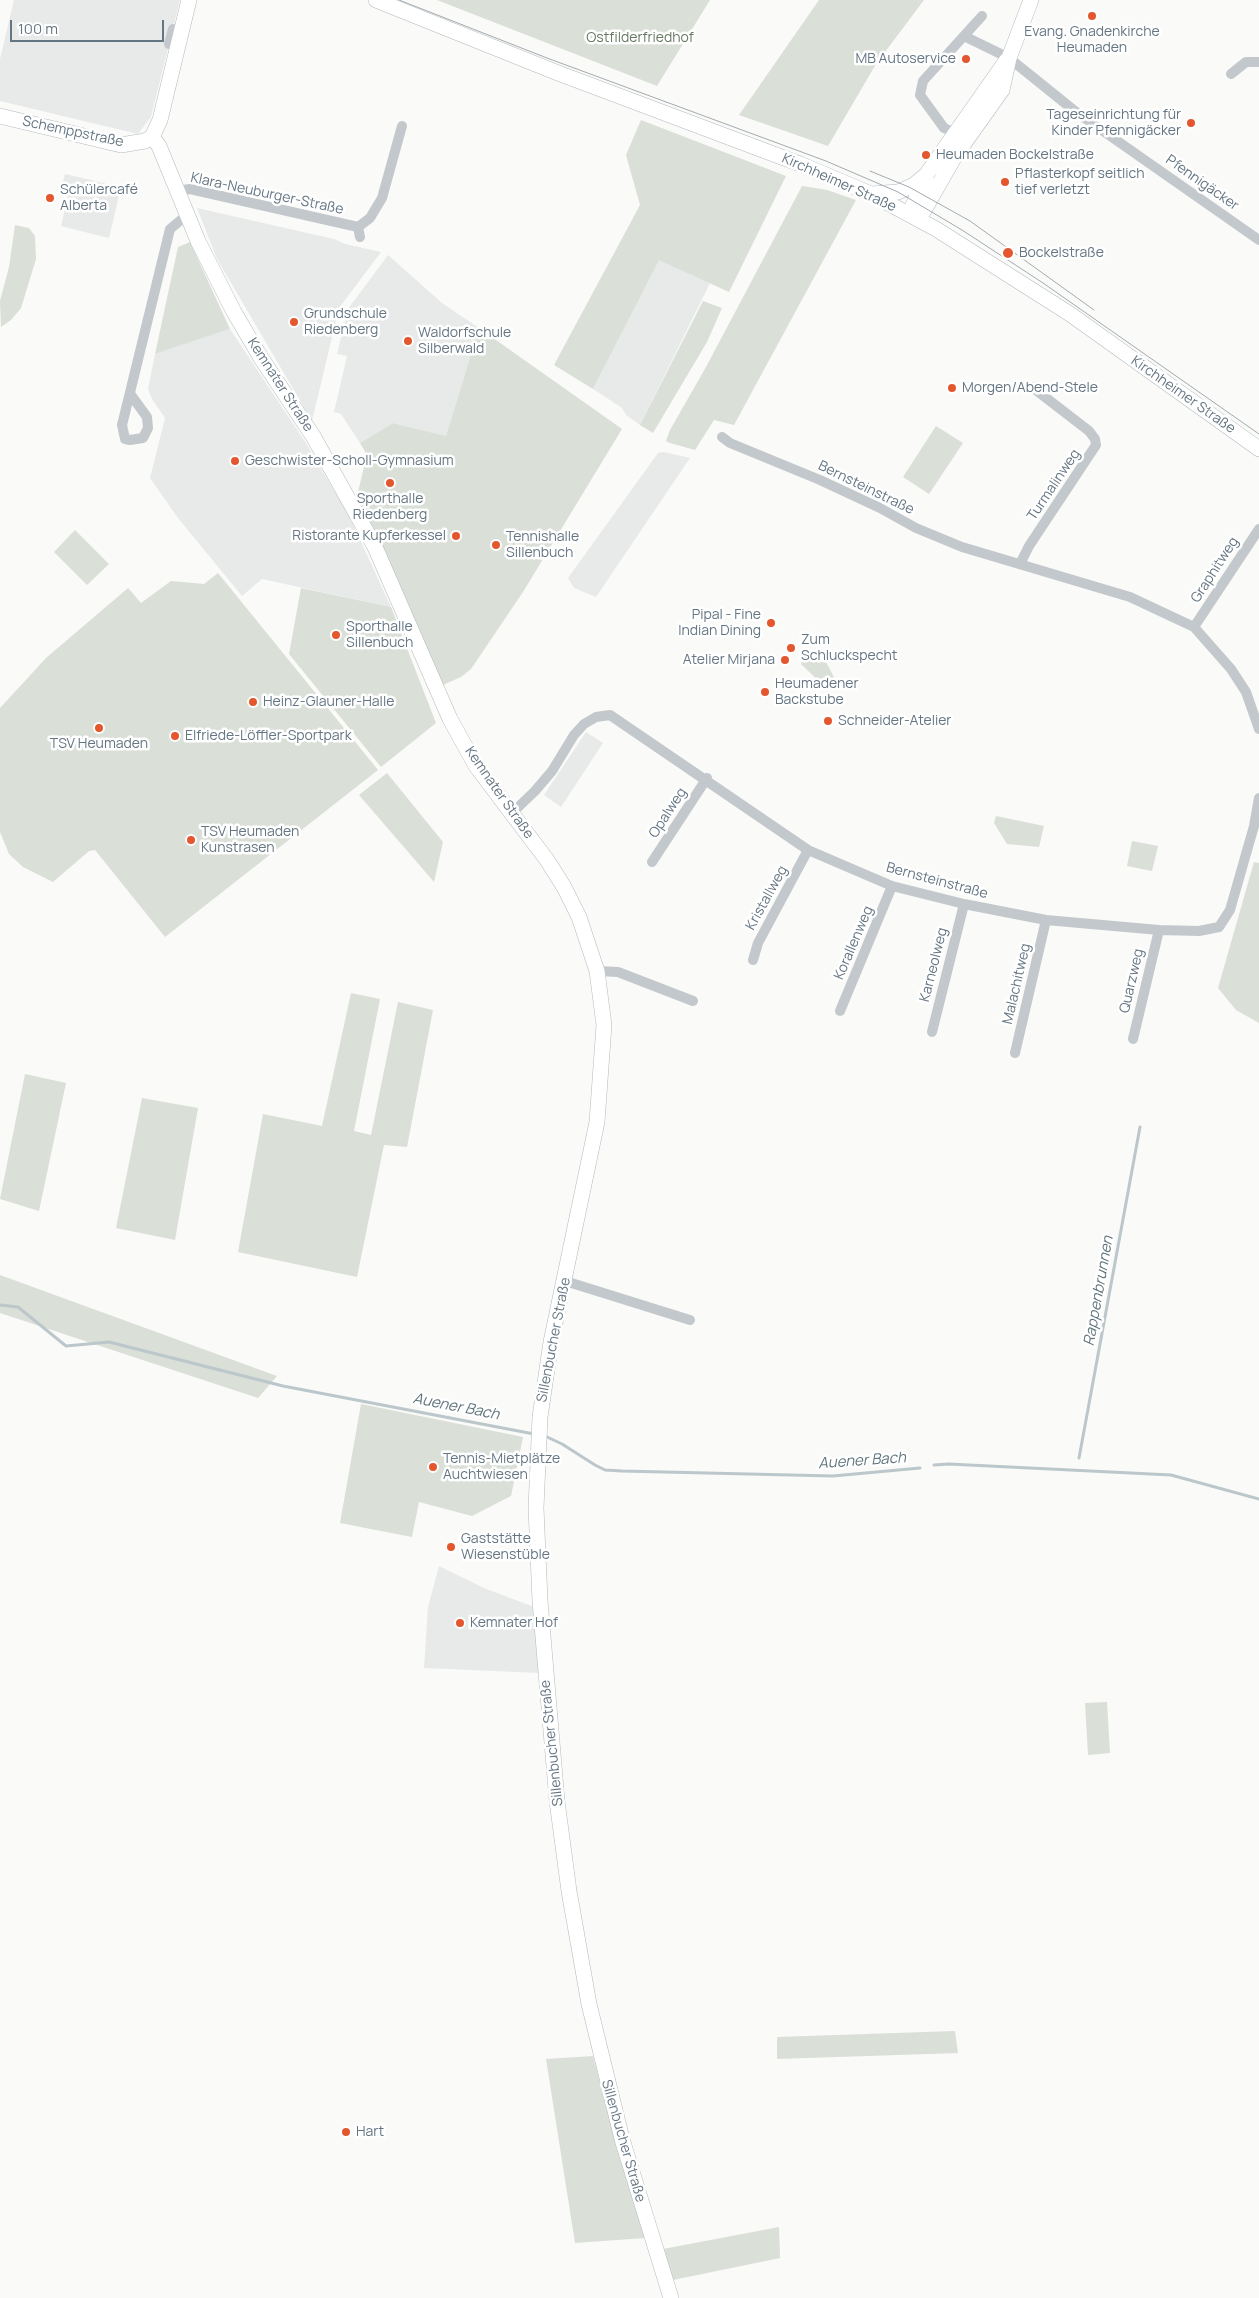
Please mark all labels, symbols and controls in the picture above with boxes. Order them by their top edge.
scale bar [12,10,166,42]
marker: Evang. Gnadenkirche Heumaden [1086,10,1098,22]
text: 100 m [18,18,58,39]
place label: Evang. Gnadenkirche Heumaden [1024,24,1160,56]
park label: Ostfilderfriedhof [586,30,694,46]
place label: MB Autoservice [855,51,956,67]
marker: MB Autoservice [960,53,972,65]
place label: Tageseinrichtung für Kinder Pfennigäcker [1046,107,1181,140]
street label: Schemppstraße [21,113,125,151]
marker: Tageseinrichtung für Kinder Pfennigäcker [1185,117,1197,129]
place label: Heumaden Bockelstraße [936,147,1094,163]
marker: Heumaden Bockelstraße [920,149,932,161]
street label: Kirchheimer Straße [779,150,899,216]
street label: Pfennigäcker [1162,152,1242,214]
place label: Pflasterkopf seitlich tief verletzt [1015,166,1145,198]
street label: Klara-Neuburger-Straße [189,170,345,218]
marker: Pflasterkopf seitlich tief verletzt [999,176,1011,188]
place label: Schülercafé Alberta [60,182,138,214]
marker: Schülercafé Alberta [44,192,56,204]
place label: Bockelstraße [1019,245,1104,261]
marker: Bockelstraße [1001,246,1015,260]
place label: Grundschule Riedenberg [304,306,387,338]
marker: Grundschule Riedenberg [288,316,300,328]
place label: Waldorfschule Silberwald [418,325,511,358]
street label: Kemnater Straße [243,335,317,435]
marker: Waldorfschule Silberwald [402,335,414,347]
street label: Kirchheimer Straße [1128,353,1238,437]
place label: Morgen/Abend-Stele [962,380,1098,396]
marker: Morgen/Abend-Stele [946,382,958,394]
street label: Turmalinweg [1024,446,1084,524]
place label: Geschwister-Scholl-Gymnasium [245,453,454,469]
marker: Geschwister-Scholl-Gymnasium [229,455,241,467]
street label: Bernsteinstraße [815,458,917,518]
marker: Sporthalle Riedenberg [384,477,396,489]
place label: Sporthalle Riedenberg [353,491,427,524]
place label: Ristorante Kupferkessel [292,528,446,544]
place label: Tennishalle Sillenbuch [506,529,579,562]
marker: Ristorante Kupferkessel [450,530,462,542]
street label: Graphitweg [1188,534,1242,606]
marker: Tennishalle Sillenbuch [490,539,502,551]
place label: Pipal - Fine Indian Dining [678,607,761,640]
marker: Pipal - Fine Indian Dining [765,617,777,629]
place label: Sporthalle Sillenbuch [346,619,413,652]
marker: Sporthalle Sillenbuch [330,629,342,641]
place label: Zum Schluckspecht [801,632,897,664]
marker: Zum Schluckspecht [785,642,797,654]
place label: Atelier Mirjana [683,652,775,668]
marker: Atelier Mirjana [779,654,791,666]
place label: Heumadener Backstube [775,676,858,709]
marker: Heumadener Backstube [759,686,771,698]
place label: Heinz-Glauner-Halle [263,694,394,710]
marker: Heinz-Glauner-Halle [247,696,259,708]
place label: Schneider-Atelier [838,713,951,729]
marker: Schneider-Atelier [822,715,834,727]
marker: TSV Heumaden [93,722,105,734]
place label: Elfriede-Löffler-Sportpark [185,728,352,744]
marker: Elfriede-Löffler-Sportpark [169,730,181,742]
place label: TSV Heumaden [50,736,148,752]
street label: Kemnater Straße [461,744,537,842]
street label: Opalweg [646,785,690,841]
place label: TSV Heumaden Kunstrasen [201,824,299,856]
marker: TSV Heumaden Kunstrasen [185,834,197,846]
street label: Bernsteinstraße [884,859,990,903]
street label: Kristallweg [742,863,792,933]
street label: Korallenweg [831,904,877,982]
street label: Karneolweg [917,926,951,1004]
street label: Malachitweg [1000,942,1034,1026]
street label: Quarzweg [1116,947,1148,1015]
water label: Rappenbrunnen [1080,1235,1118,1347]
street label: Sillenbucher Straße [534,1276,574,1404]
water label: Auener Bach [411,1390,501,1424]
water label: Auener Bach [818,1449,906,1473]
place label: Tennis-Mietplätze Auchtwiesen [443,1451,560,1484]
marker: Tennis-Mietplätze Auchtwiesen [427,1461,439,1473]
place label: Gaststätte Wiesenstüble [461,1531,550,1564]
marker: Gaststätte Wiesenstüble [445,1541,457,1553]
place label: Kemnater Hof [470,1615,558,1631]
marker: Kemnater Hof [454,1617,466,1629]
street label: Sillenbucher Straße [537,1679,567,1807]
street label: Sillenbucher Straße [597,2078,649,2204]
place label: Hart [356,2124,384,2140]
marker: Hart [340,2126,352,2138]

